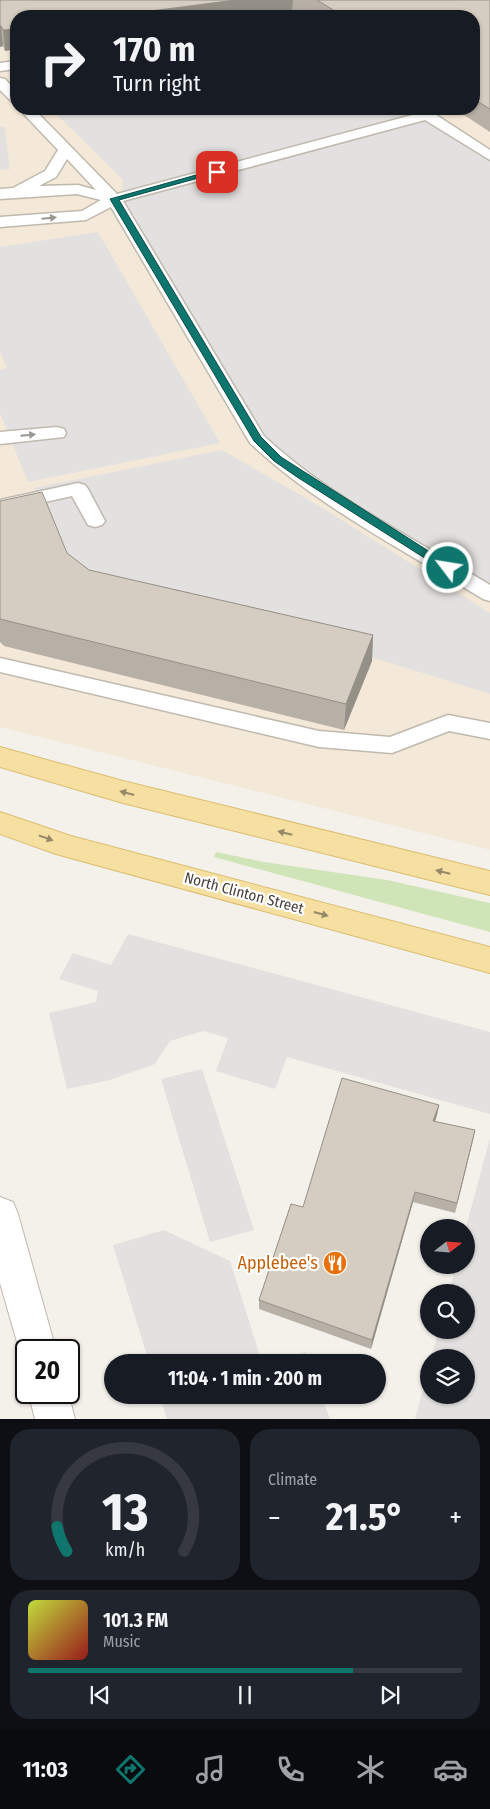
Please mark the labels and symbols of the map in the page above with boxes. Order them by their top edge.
pin [196,151,238,193]
one-way arrow [41,214,57,222]
one-way arrow [21,431,37,439]
position arrow [421,541,473,593]
one-way arrow [120,789,135,797]
one-way arrow [277,829,292,837]
one-way arrow [39,835,54,843]
street label: North Clinton Street [182,868,306,918]
one-way arrow [435,868,450,876]
one-way arrow [313,910,328,918]
north arrow [420,1219,475,1274]
restaurant icon: Applebee's [322,1250,348,1276]
place label: Applebee's [238,1252,318,1274]
speed limit sign: 20 [15,1339,80,1404]

